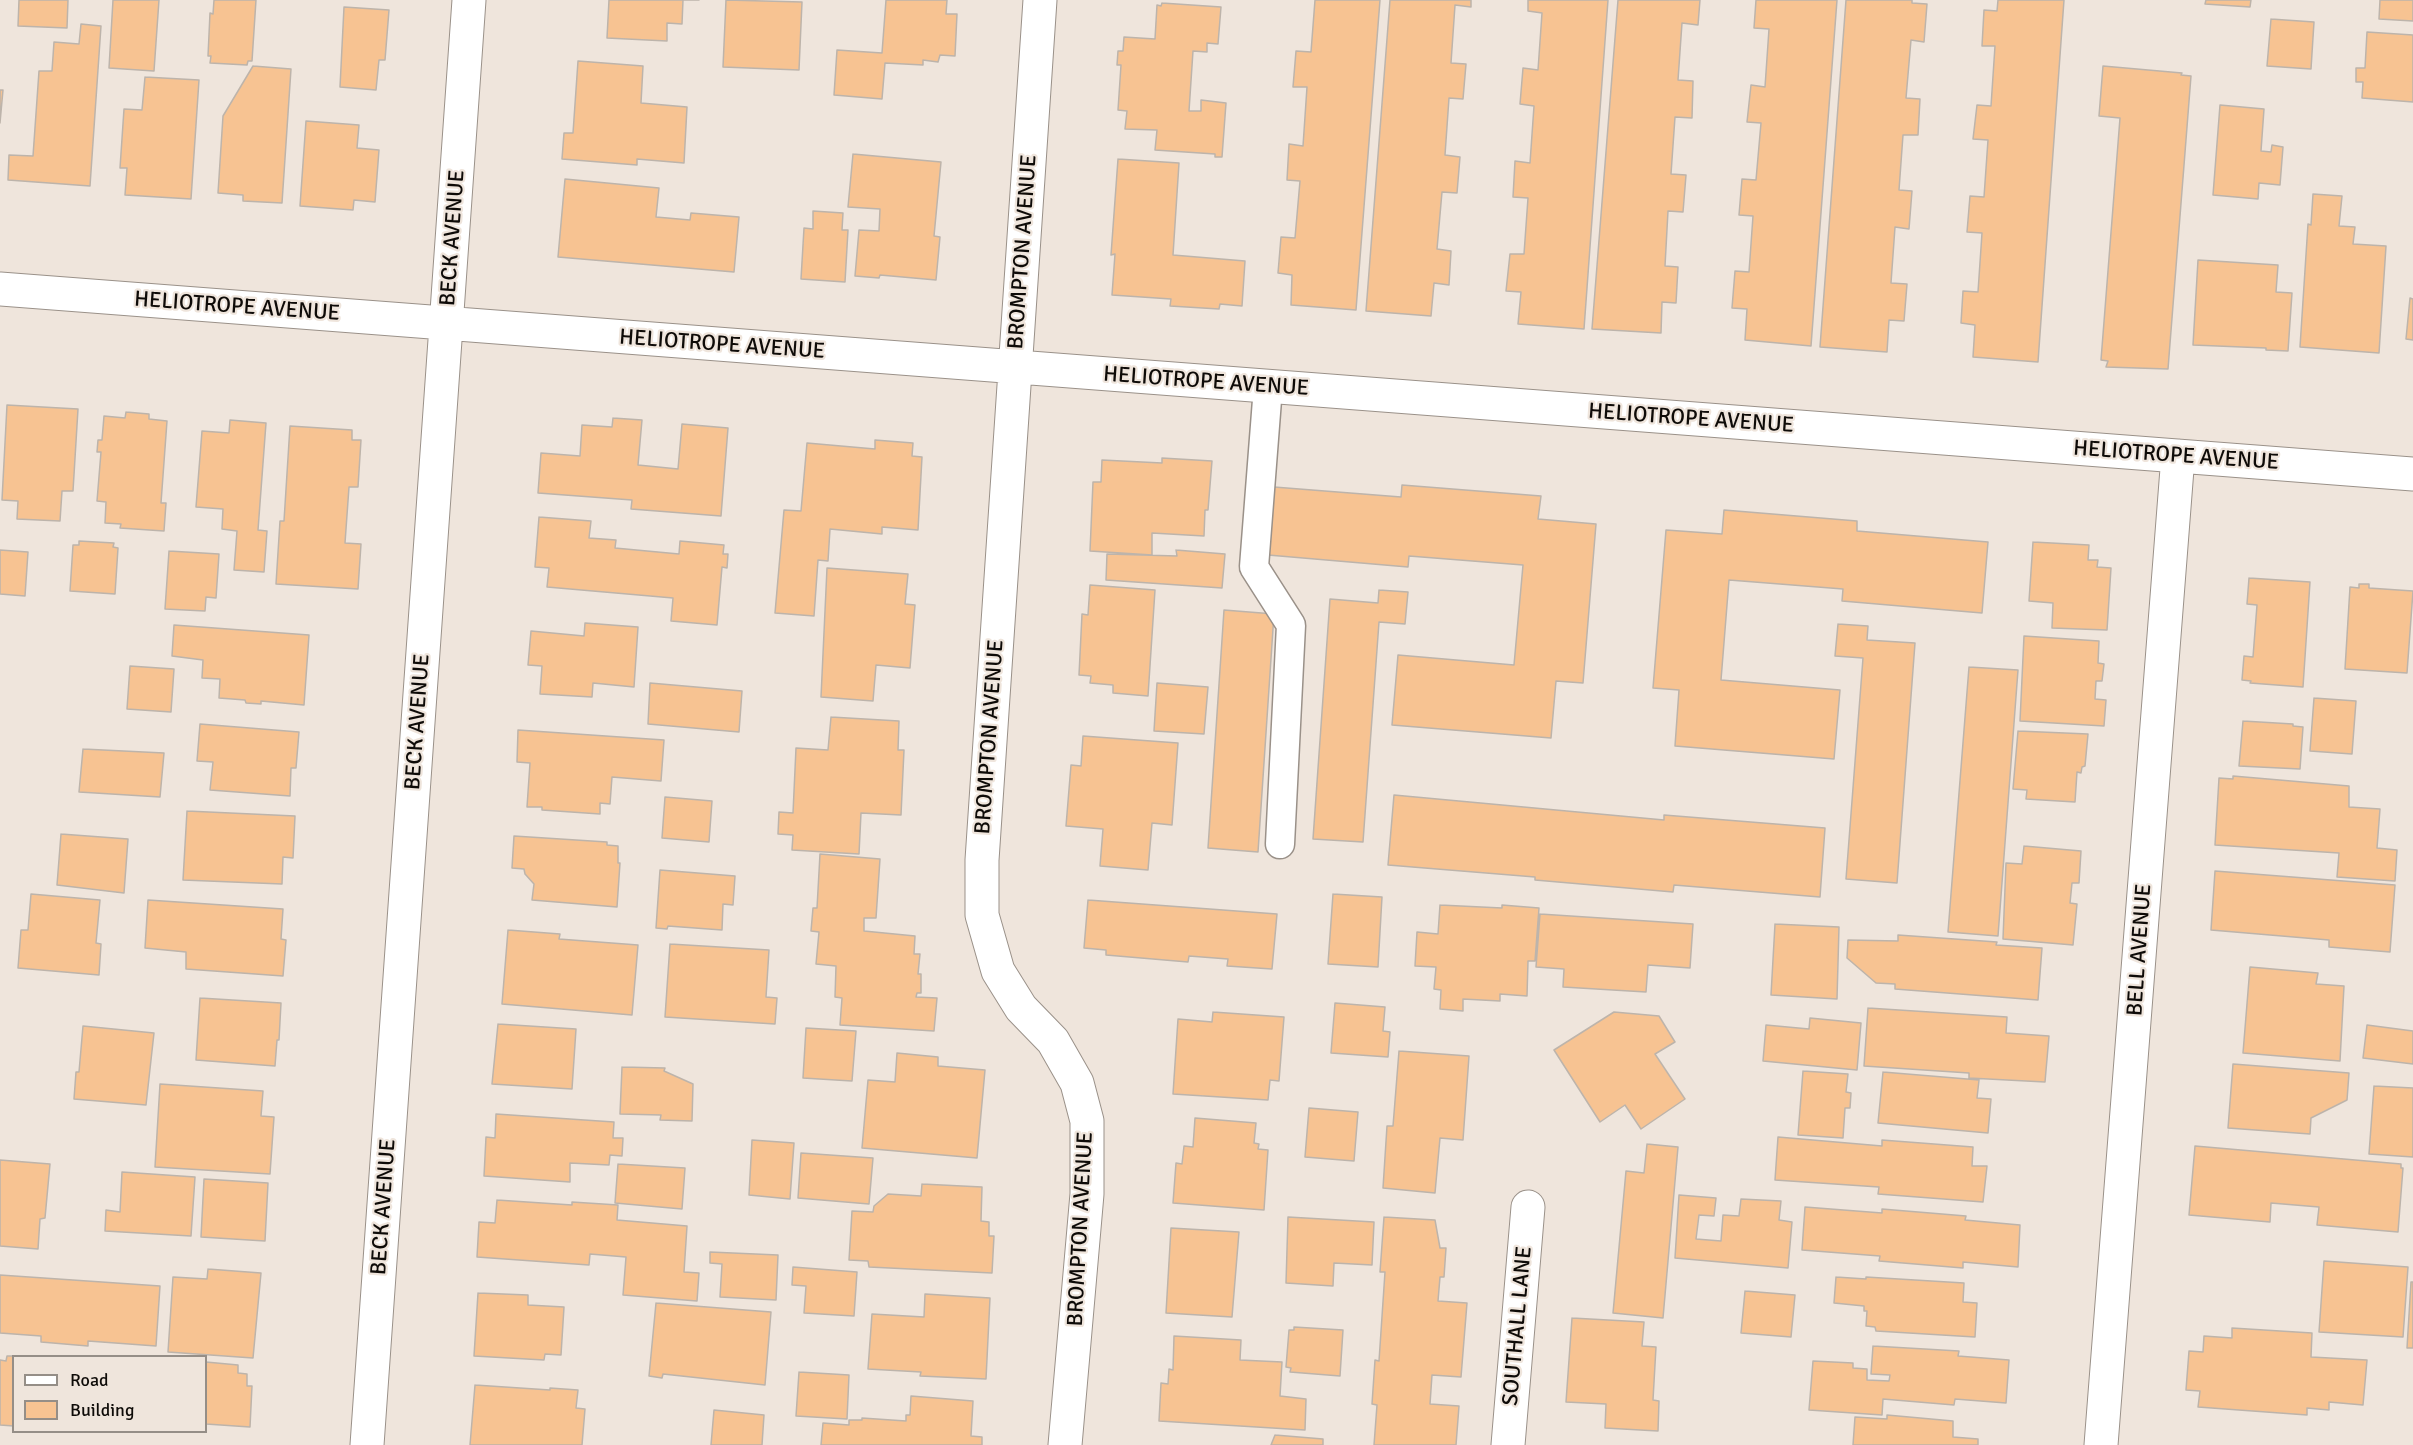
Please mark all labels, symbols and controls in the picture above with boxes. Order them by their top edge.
street label: BROMPTON AVENUE [1003,154,1043,350]
street label: BECK AVENUE [435,169,471,307]
street label: HELIOTROPE AVENUE [133,287,341,327]
street label: HELIOTROPE AVENUE [618,325,826,365]
street label: HELIOTROPE AVENUE [1102,362,1310,402]
street label: HELIOTROPE AVENUE [1587,399,1795,439]
street label: HELIOTROPE AVENUE [2072,436,2280,476]
street label: BROMPTON AVENUE [970,639,1010,835]
street label: BECK AVENUE [400,653,436,791]
street label: BELL AVENUE [2122,883,2158,1017]
street label: BROMPTON AVENUE [1063,1131,1099,1327]
street label: BECK AVENUE [366,1138,402,1276]
street label: SOUTHALL LANE [1498,1245,1538,1407]
legend [12,1355,207,1433]
text: Road [70,1369,109,1391]
text: Building [70,1399,134,1421]

